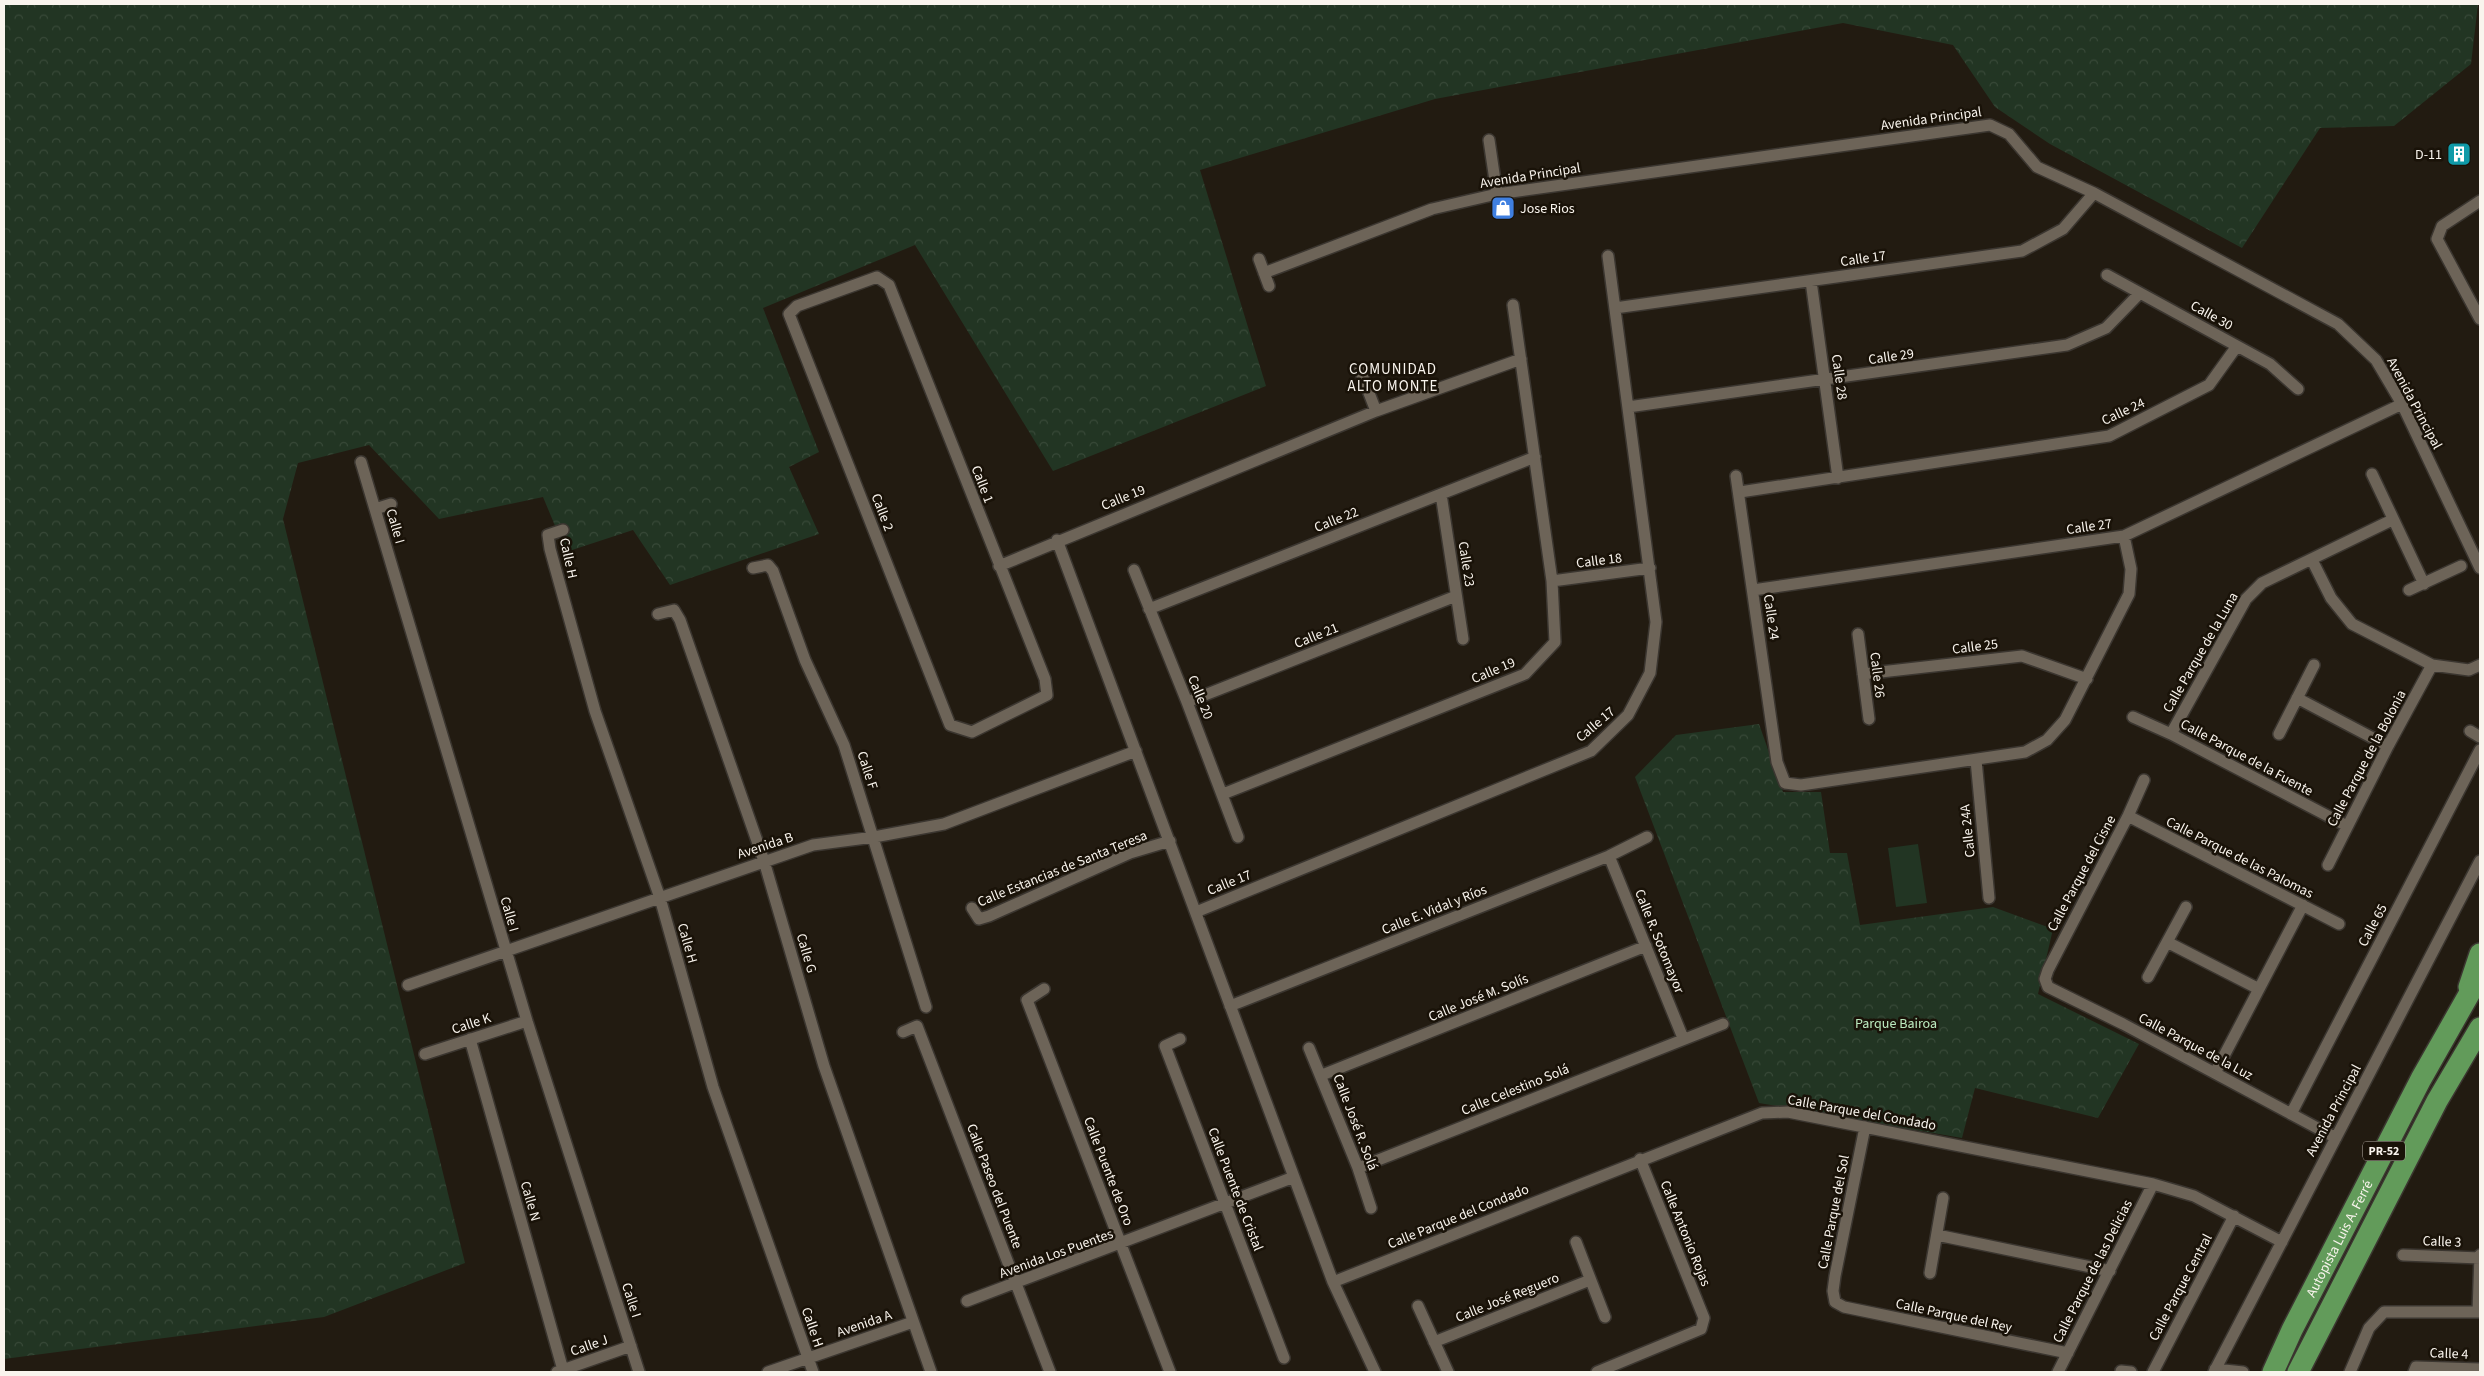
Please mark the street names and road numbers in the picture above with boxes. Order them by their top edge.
street label: Avenida Principal [1879,102,1983,136]
street label: Avenida Principal [1478,158,1582,194]
street label: Calle 17 [1839,246,1887,272]
street label: Calle 30 [2187,296,2236,336]
street label: Calle 29 [1867,344,1915,370]
street label: Calle 28 [1826,353,1852,401]
street label: Avenida Principal [2381,354,2447,453]
street label: Calle 24 [2098,393,2148,431]
street label: Calle 1 [966,463,998,506]
street label: Calle 19 [1098,480,1148,516]
street label: Calle 2 [866,491,898,534]
street label: Calle 22 [1311,502,1361,538]
street label: Calle I [381,506,410,546]
street label: Calle 27 [2065,514,2113,540]
street label: Calle H [554,536,582,580]
street label: Calle 23 [1453,540,1479,588]
street label: Calle 18 [1575,548,1623,574]
street label: Calle Parque de la Luna [2158,589,2244,716]
street label: Calle 24 [1758,593,1784,641]
street label: Calle 21 [1291,618,1341,654]
street label: Calle 25 [1951,634,1999,660]
street label: Calle 26 [1864,651,1890,699]
street label: Calle 19 [1468,653,1518,689]
street label: Calle 20 [1182,672,1218,722]
street label: Calle Parque de la Bolonia [2322,687,2411,830]
street label: Calle 17 [1572,702,1620,747]
street label: Calle Parque de la Fuente [2177,714,2316,801]
street label: Calle F [852,749,883,792]
street label: Calle 24A [1955,803,1981,859]
street label: Calle Parque del Cisne [2043,812,2121,935]
street label: Calle Parque de las Palomas [2162,812,2317,904]
street label: Calle Estancias de Santa Teresa [974,826,1150,912]
street label: Avenida B [735,827,796,864]
street label: Calle 17 [1204,865,1254,901]
street label: Calle E. Vidal y Ríos [1379,880,1490,940]
street label: Calle R. Sotomayor [1629,886,1689,997]
street label: Calle I [495,894,524,934]
street label: Calle 65 [2353,901,2392,950]
street label: Calle H [672,921,702,966]
street label: Calle G [791,931,821,976]
street label: Calle José M. Solís [1425,969,1531,1027]
street label: Calle K [449,1008,494,1040]
street label: Calle Parque de la Luz [2135,1008,2256,1086]
street label: Calle Celestino Solá [1458,1059,1572,1121]
street label: Avenida Principal [2301,1061,2367,1160]
street label: Calle José R. Solá [1327,1071,1383,1173]
street label: Calle Parque del Condado [1786,1090,1938,1136]
street label: Calle Puente de Oro [1078,1114,1138,1229]
street label: Calle Paseo del Puente [961,1121,1027,1252]
street label: Calle Puente de Cristal [1202,1125,1268,1254]
road number: PR-52 [2363,1142,2405,1160]
street label: Calle Parque del Sol [1813,1153,1855,1271]
street label: Calle Antonio Rojas [1655,1177,1715,1289]
street label: Autopista Luis A. Ferré [2302,1177,2378,1301]
street label: Calle N [515,1179,545,1224]
street label: Calle Parque del Condado [1385,1179,1532,1254]
street label: Calle Parque de las Delicias [2048,1196,2138,1347]
street label: Avenida Los Puentes [997,1224,1116,1284]
street label: Calle Parque Central [2144,1230,2218,1345]
street label: Calle 3 [2422,1231,2462,1253]
street label: Calle José Reguero [1452,1268,1562,1328]
street label: Calle I [616,1280,646,1320]
street label: Calle Parque del Rey [1894,1294,2014,1338]
street label: Calle H [796,1305,828,1350]
street label: Avenida A [834,1305,895,1343]
street label: Calle J [568,1330,611,1362]
street label: Calle 4 [2429,1343,2469,1365]

